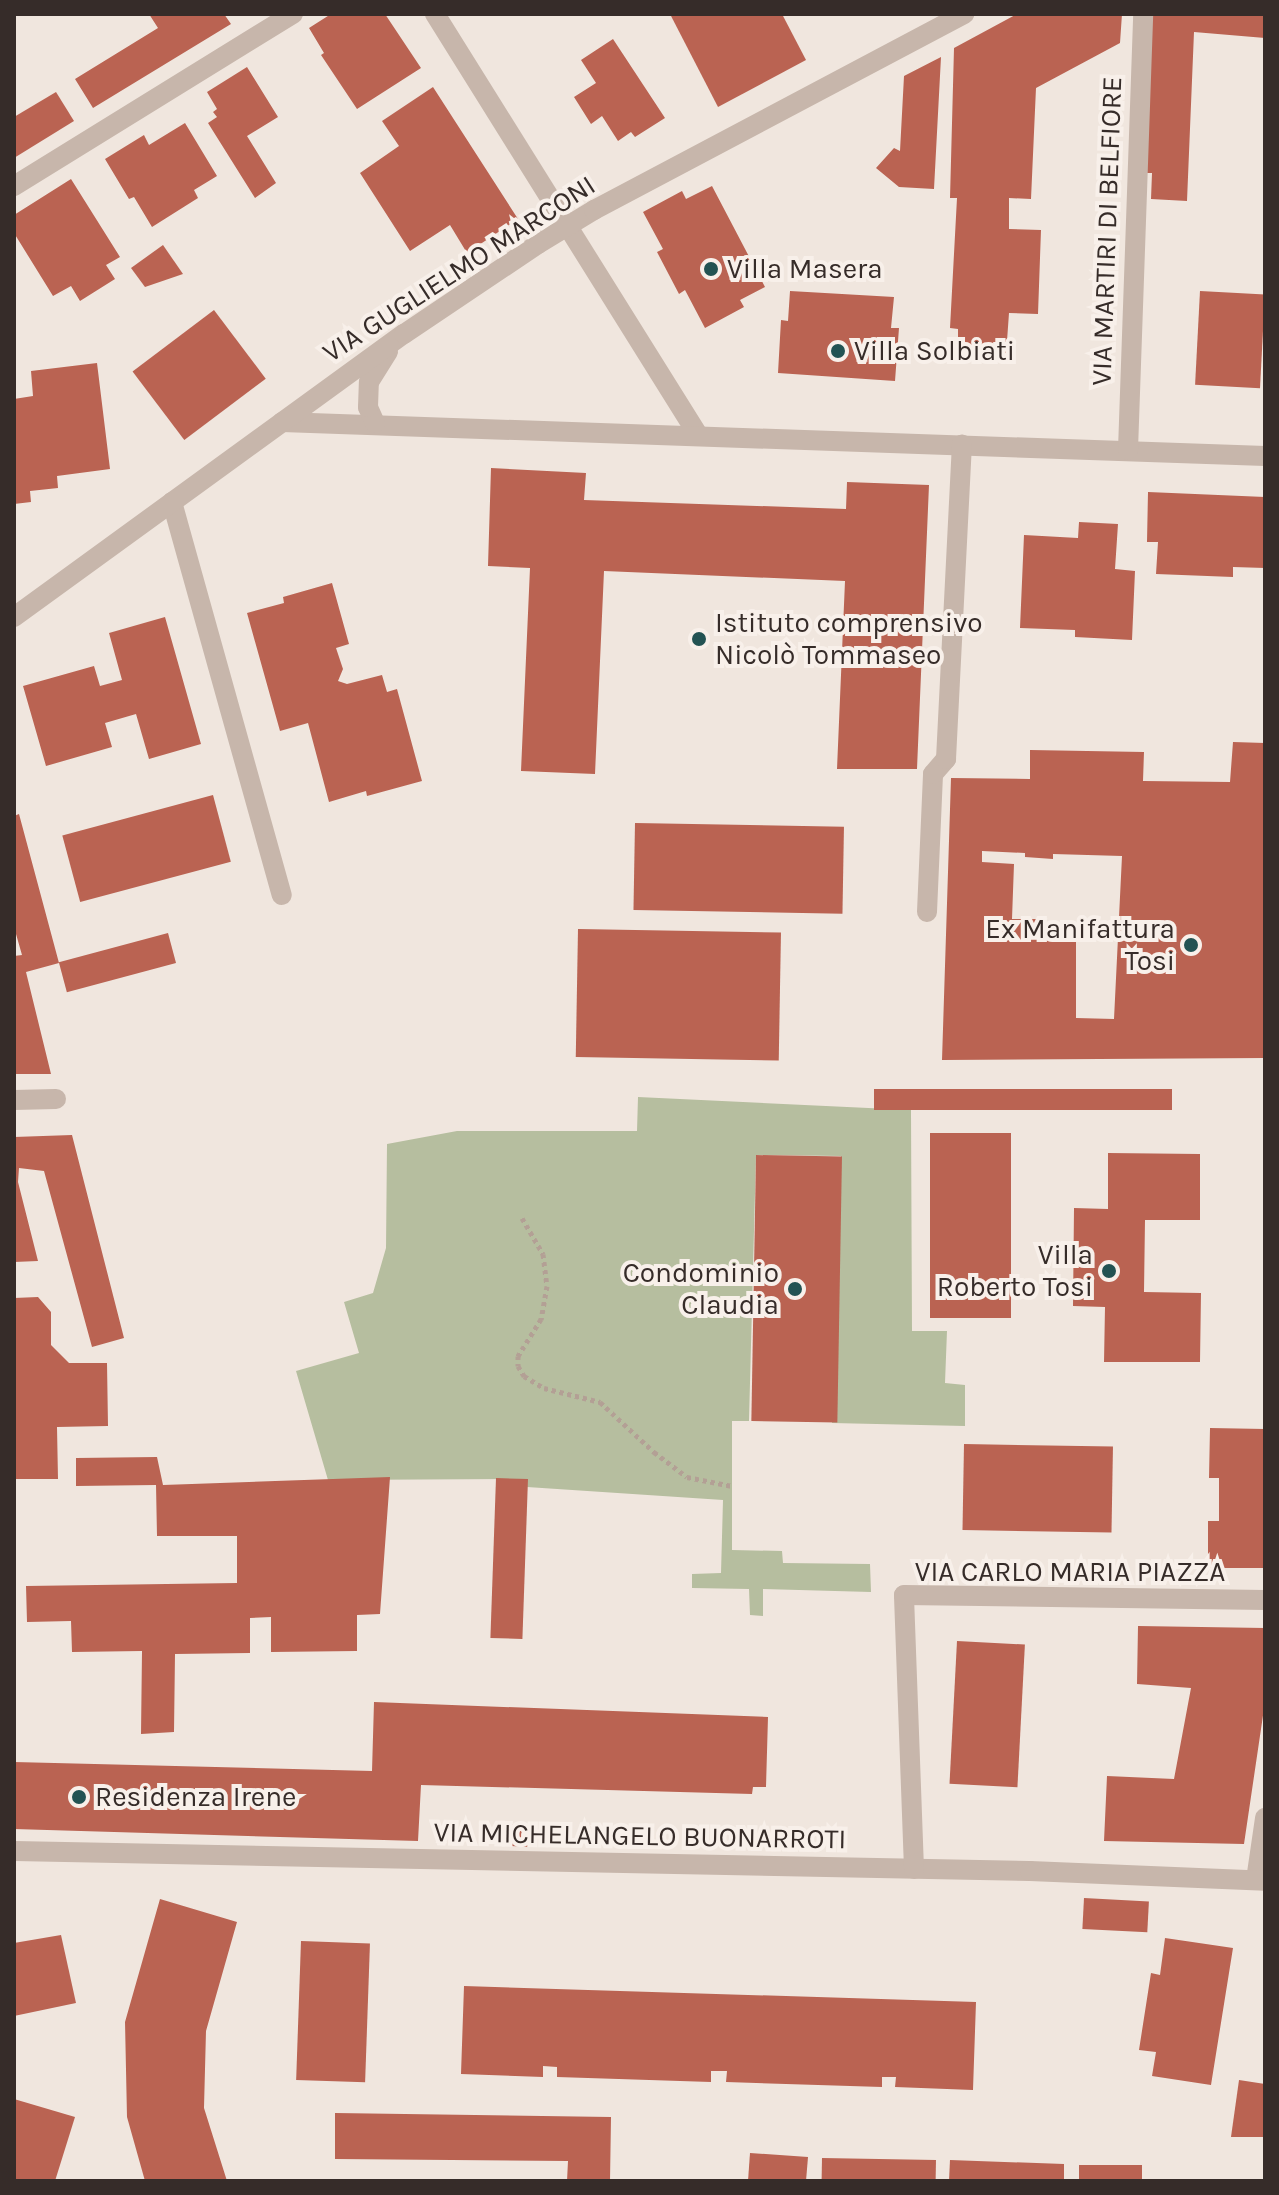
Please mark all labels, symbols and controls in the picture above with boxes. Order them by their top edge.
street label: VIA MARTIRI DI BELFIORE [1085,76,1129,386]
street label: VIA GUGLIELMO MARCONI [316,168,602,370]
place label: Villa Masera [727,252,883,286]
marker: Villa Masera [702,260,720,278]
place label: Villa Solbiati [854,334,1015,368]
marker: Villa Solbiati [829,342,847,360]
place label: Istituto comprensivo Nicolò Tommaseo [715,606,983,672]
marker: Istituto comprensivo Nicolò Tommaseo [690,630,708,648]
place label: Ex Manifattura Tosi [985,912,1175,978]
marker: Ex Manifattura Tosi [1182,936,1200,954]
place label: Villa Roberto Tosi [937,1238,1093,1304]
place label: Condominio Claudia [623,1256,779,1322]
marker: Villa Roberto Tosi [1100,1262,1118,1280]
marker: Condominio Claudia [786,1280,804,1298]
street label: VIA CARLO MARIA PIAZZA [915,1555,1225,1589]
place label: Residenza Irene [95,1780,296,1814]
marker: Residenza Irene [70,1788,88,1806]
street label: VIA MICHELANGELO BUONARROTI [433,1816,847,1856]

